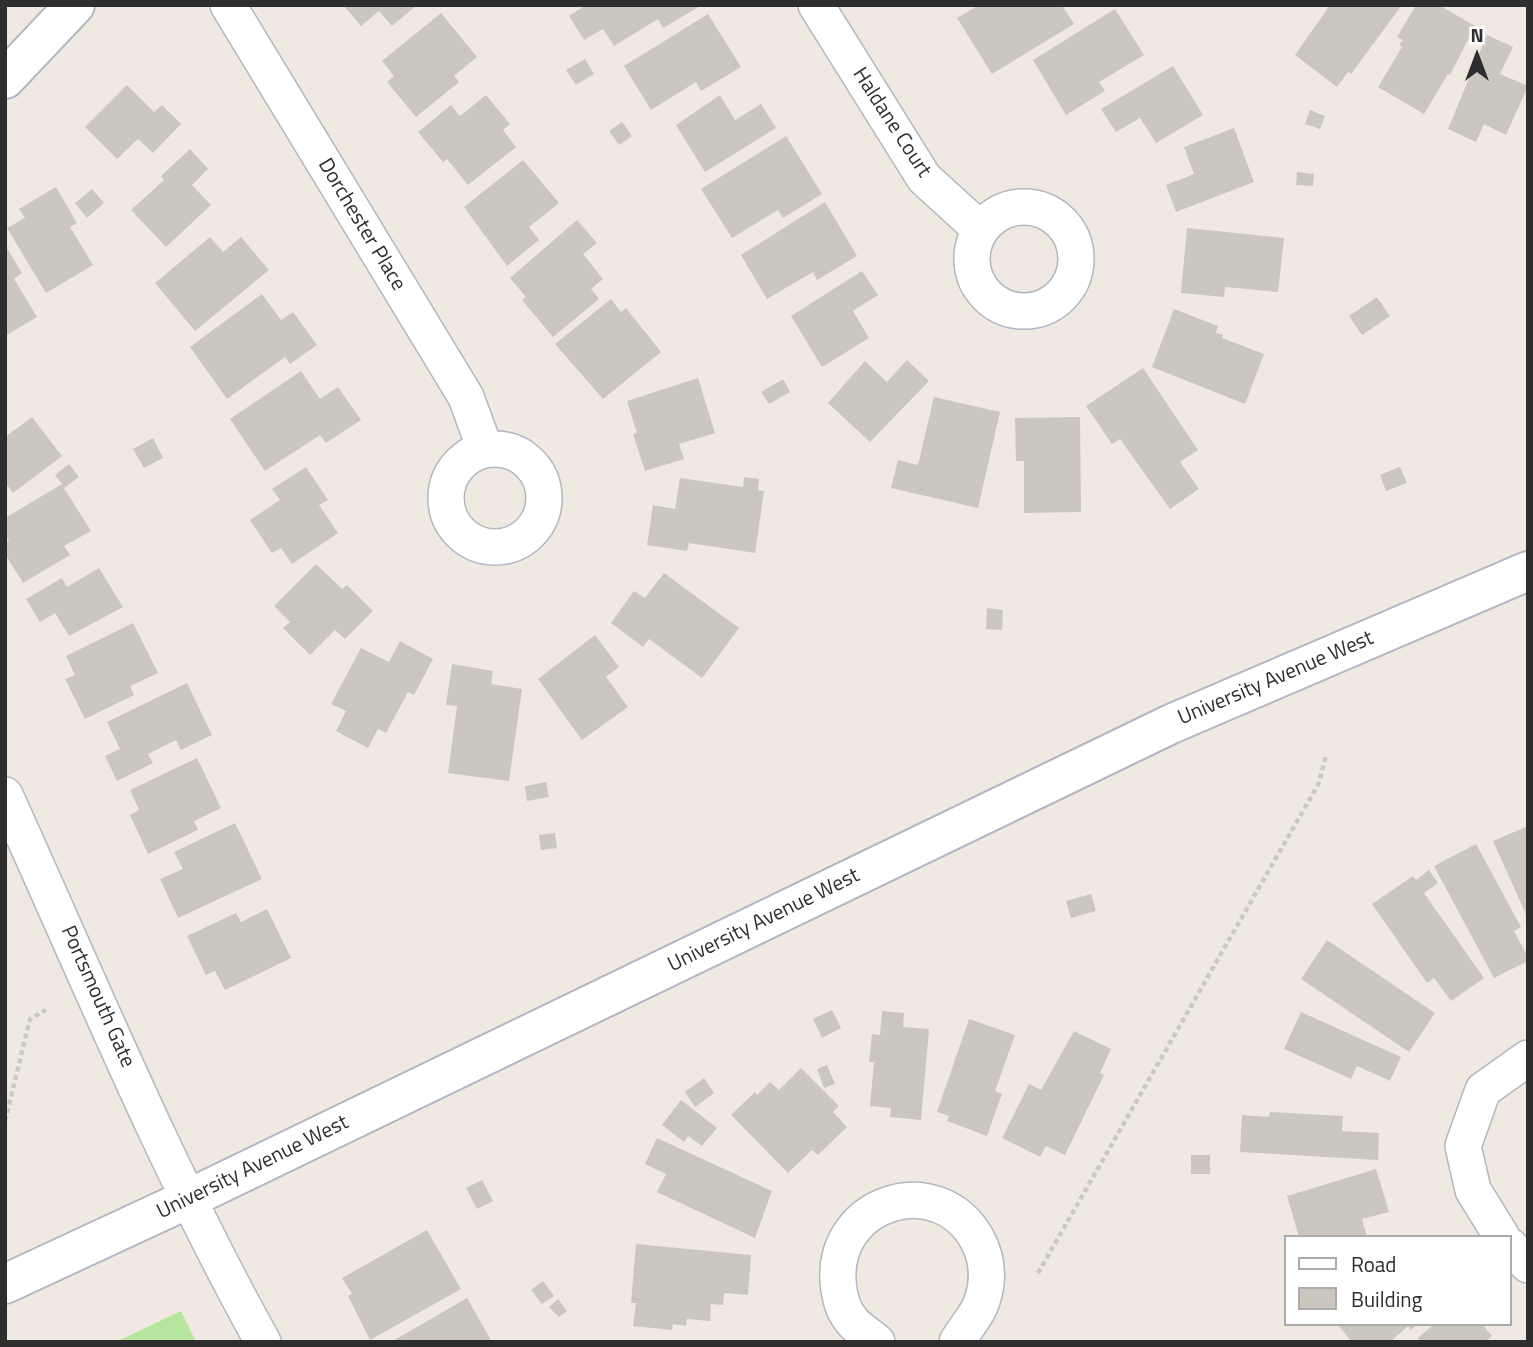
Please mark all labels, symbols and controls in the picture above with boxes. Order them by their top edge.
text: N [1470,20,1484,49]
north arrow [1442,21,1512,91]
street label: Haldane Court [846,63,936,183]
street label: Dorchester Place [312,154,410,296]
street label: University Avenue West [1174,626,1378,732]
street label: University Avenue West [664,864,864,978]
street label: Portsmouth Gate [55,922,139,1072]
street label: University Avenue West [153,1111,353,1225]
legend [1284,1235,1512,1326]
text: Road [1351,1248,1396,1280]
text: Building [1351,1283,1422,1315]

